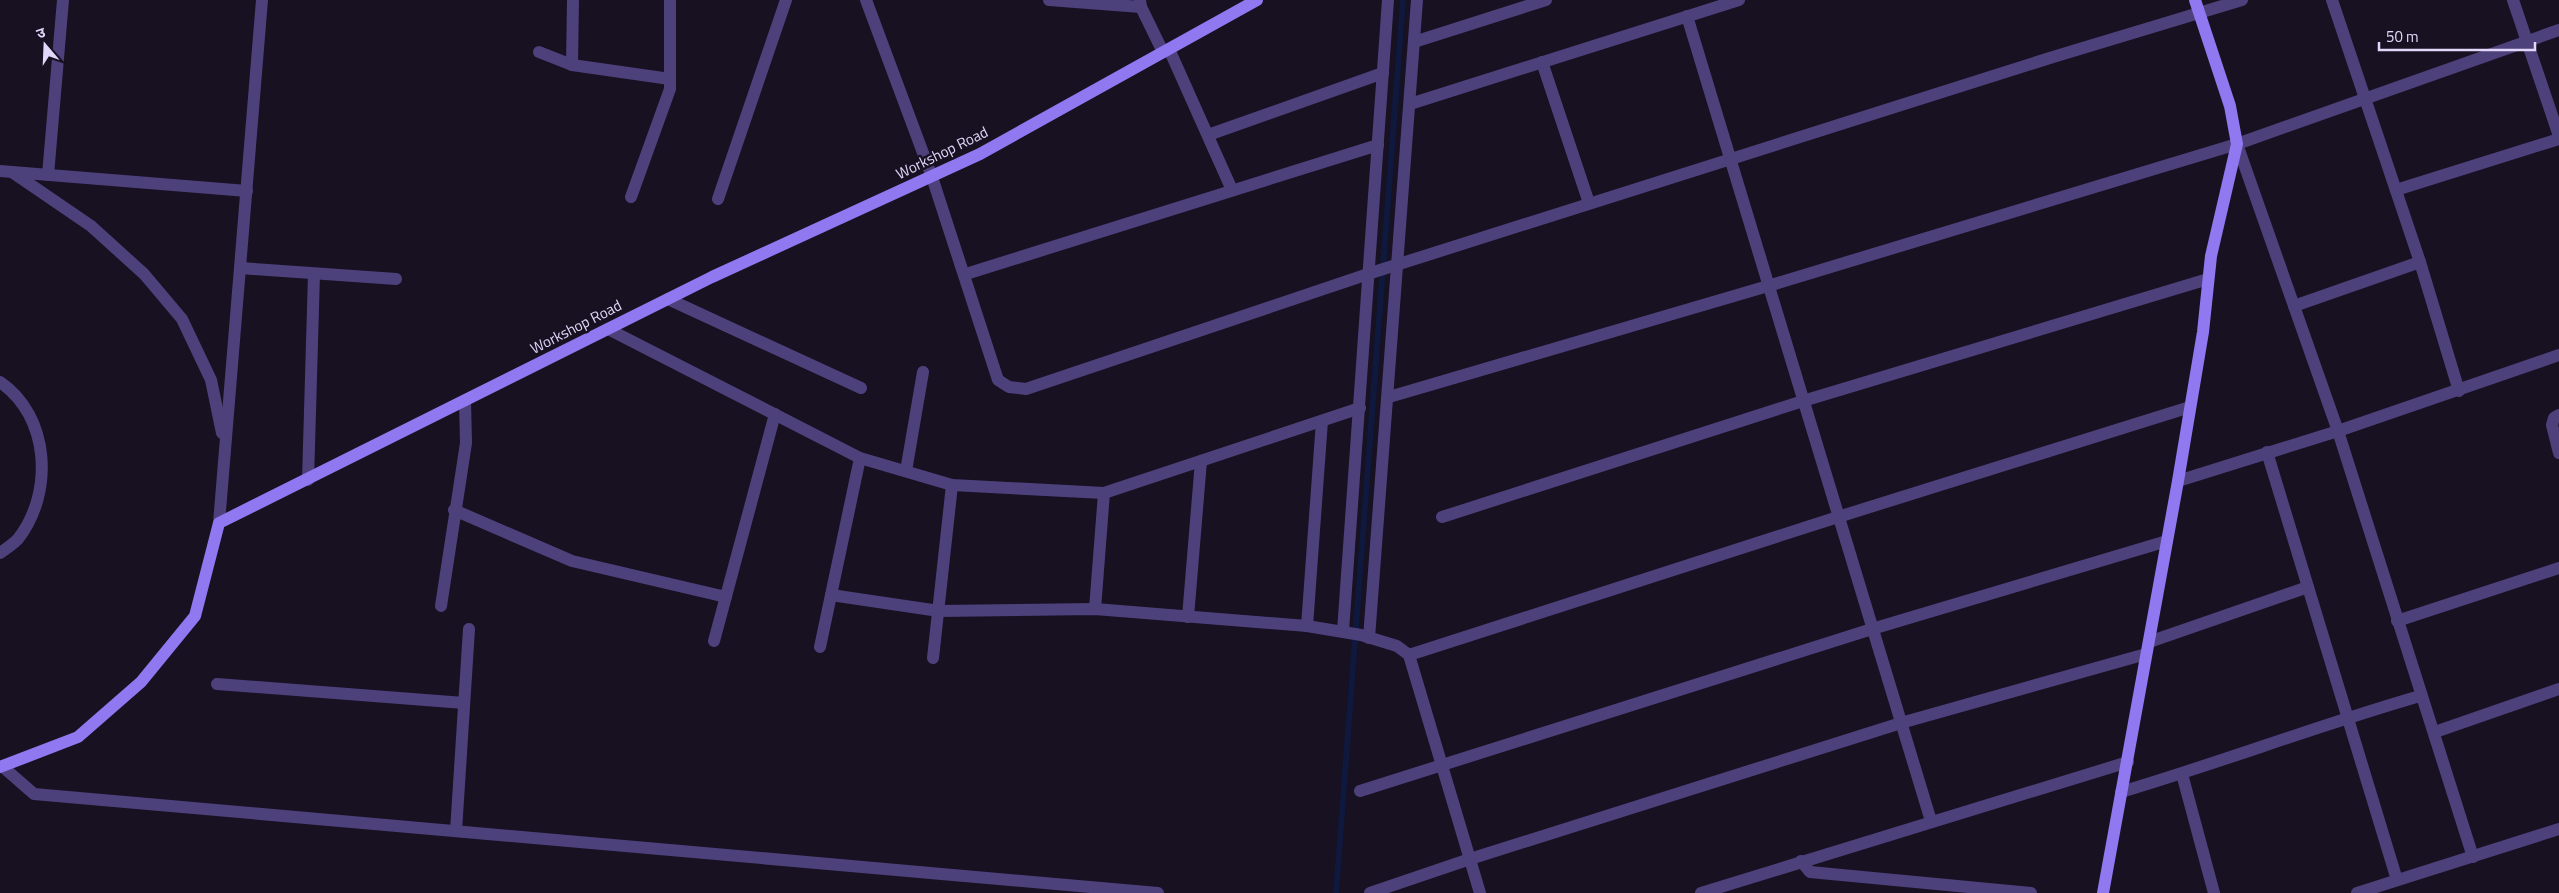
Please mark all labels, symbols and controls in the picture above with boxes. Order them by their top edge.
north arrow [20,20,70,70]
scale bar [2379,20,2535,52]
text: उ [33,21,49,43]
text: 50 m [2386,25,2419,48]
street label: Workshop Road [892,120,992,185]
street label: Workshop Road [526,294,626,359]

